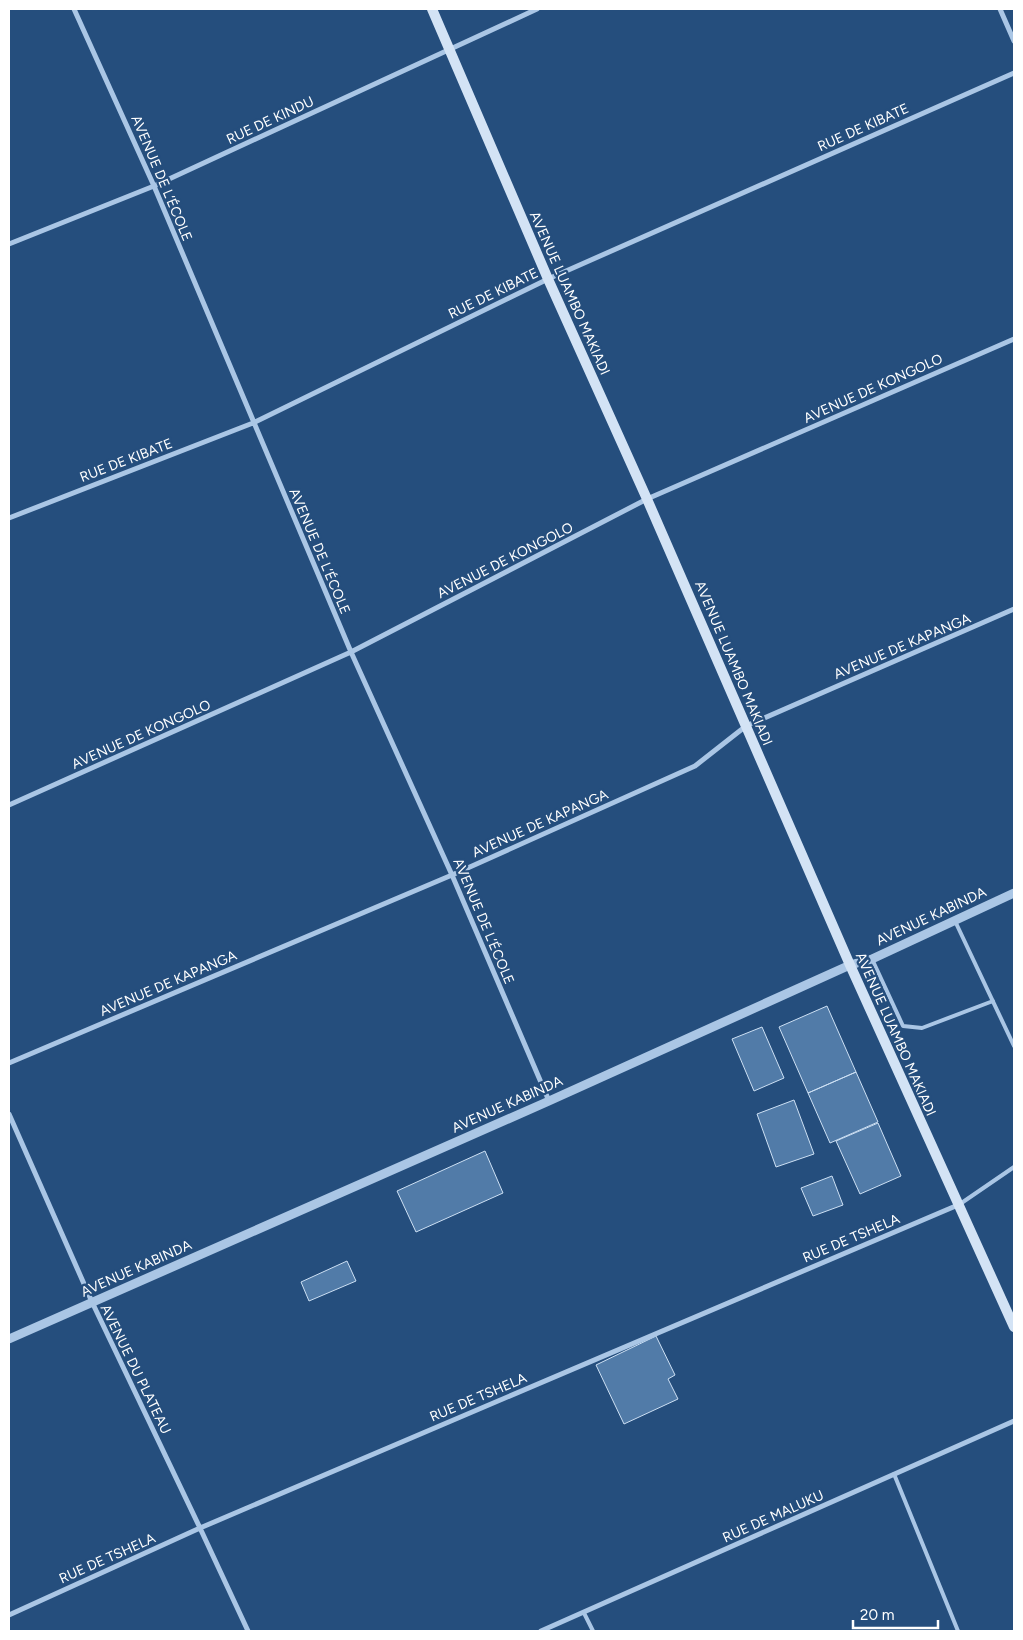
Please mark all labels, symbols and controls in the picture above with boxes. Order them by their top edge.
street label: RUE DE KINDU [224,93,317,148]
street label: RUE DE KIBATE [815,100,911,155]
street label: AVENUE DE L’ÉCOLE [127,113,196,244]
street label: AVENUE LUAMBO MAKIADI [526,209,613,378]
street label: RUE DE KIBATE [445,264,541,323]
street label: AVENUE DE KONGOLO [801,350,945,427]
street label: RUE DE KIBATE [77,435,175,486]
street label: AVENUE DE L’ÉCOLE [285,486,354,617]
street label: AVENUE DE KONGOLO [434,519,576,602]
street label: AVENUE LUAMBO MAKIADI [691,578,776,748]
street label: AVENUE DE KAPANGA [831,610,974,683]
street label: AVENUE DE KONGOLO [69,696,213,773]
street label: AVENUE DE KAPANGA [470,786,611,861]
street label: AVENUE DE L’ÉCOLE [449,856,518,987]
street label: AVENUE KABINDA [873,883,989,949]
street label: AVENUE DE KAPANGA [97,947,240,1020]
street label: AVENUE LUAMBO MAKIADI [852,950,939,1119]
street label: AVENUE KABINDA [449,1072,566,1137]
street label: RUE DE TSHELA [800,1210,903,1267]
street label: AVENUE KABINDA [78,1236,195,1301]
street label: AVENUE DU PLATEAU [97,1301,174,1437]
street label: RUE DE TSHELA [427,1369,530,1426]
street label: RUE DE MALUKU [720,1487,826,1546]
street label: RUE DE TSHELA [56,1529,158,1587]
scale bar [853,1598,938,1630]
text: 20 m [860,1606,894,1624]

